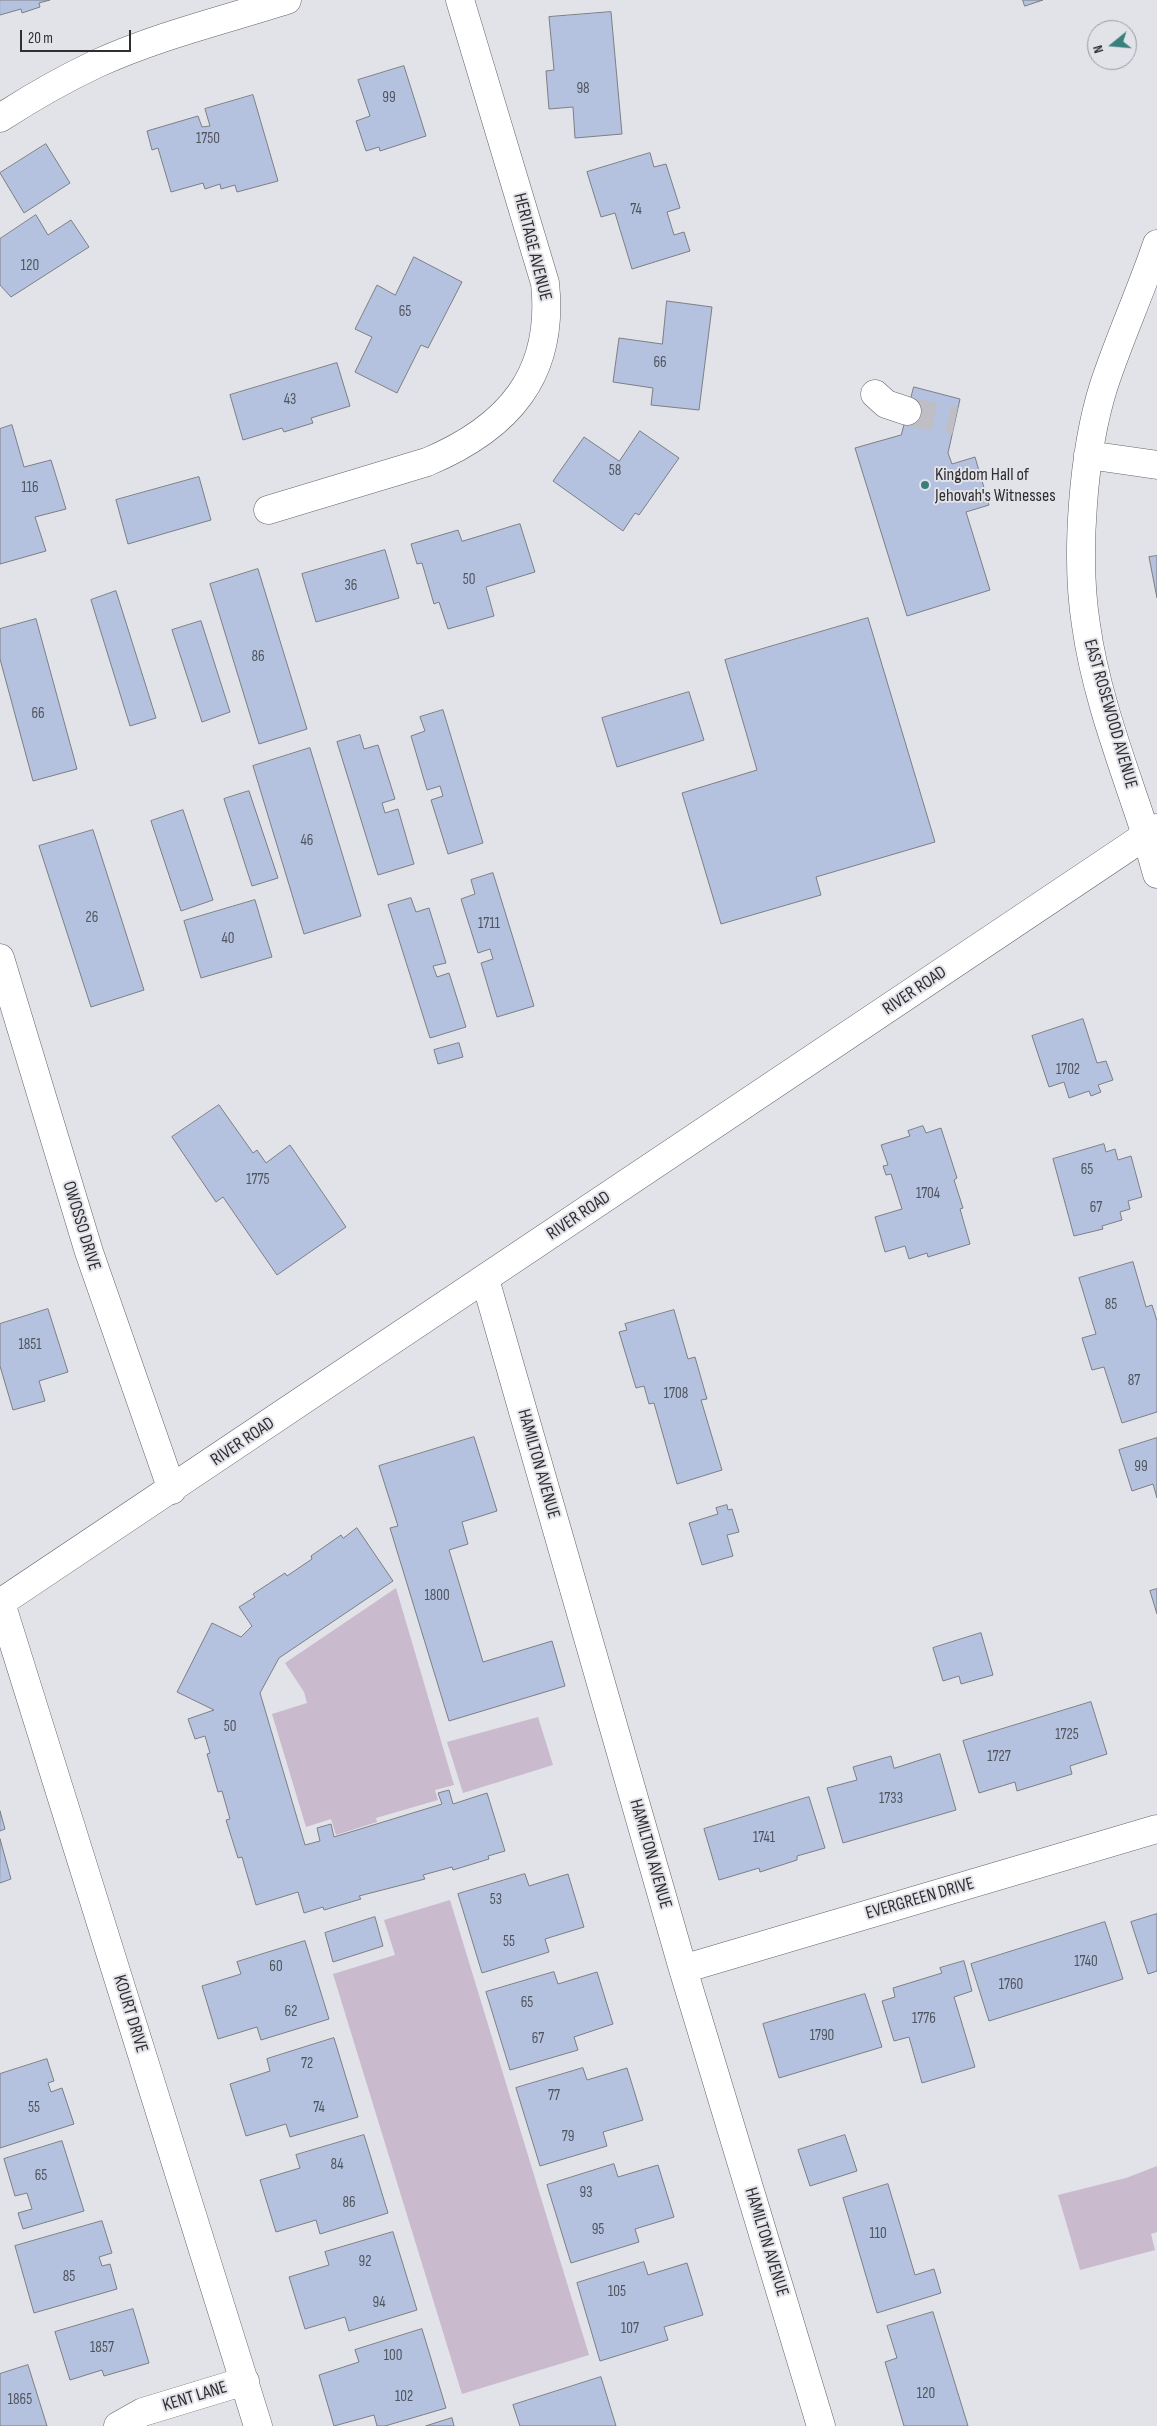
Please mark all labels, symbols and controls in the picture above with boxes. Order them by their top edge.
scale bar [22,20,134,52]
north arrow [1087,20,1137,70]
text: 20 m [28,29,53,48]
text: N [1089,43,1107,55]
house number: 98 [576,80,590,98]
house number: 99 [382,89,396,107]
house number: 1750 [196,130,220,148]
street label: HERITAGE AVENUE [508,191,556,303]
house number: 74 [630,201,642,219]
house number: 120 [21,257,39,275]
house number: 65 [399,303,411,321]
house number: 66 [653,354,667,372]
house number: 43 [284,391,296,409]
house number: 58 [609,462,621,480]
place label: Kingdom Hall of Jehovah's Witnesses [935,464,1056,506]
house number: 116 [21,479,39,497]
marker: Kingdom Hall of Jehovah's Witnesses [919,479,931,491]
house number: 50 [463,571,475,589]
house number: 36 [345,577,357,595]
street label: EAST ROSEWOOD AVENUE [1078,637,1142,791]
house number: 86 [251,648,265,666]
house number: 66 [31,705,45,723]
house number: 46 [301,832,313,850]
house number: 26 [86,909,98,927]
house number: 1711 [478,915,500,933]
house number: 40 [222,930,234,948]
street label: RIVER ROAD [879,962,951,1020]
house number: 1702 [1056,1061,1080,1079]
house number: 65 [1081,1161,1093,1179]
house number: 1775 [246,1171,270,1189]
street label: OWOSSO DRIVE [57,1179,105,1273]
house number: 1704 [916,1185,940,1203]
street label: RIVER ROAD [543,1187,615,1245]
house number: 67 [1090,1199,1102,1217]
house number: 85 [1105,1296,1117,1314]
house number: 1851 [18,1336,42,1354]
house number: 87 [1128,1372,1140,1390]
house number: 1708 [664,1385,688,1403]
street label: HAMILTON AVENUE [512,1407,564,1521]
street label: RIVER ROAD [207,1413,279,1471]
house number: 99 [1134,1458,1148,1476]
house number: 1800 [424,1587,450,1605]
house number: 50 [224,1718,236,1736]
house number: 1725 [1055,1726,1079,1744]
house number: 1727 [987,1748,1011,1766]
house number: 1733 [879,1790,903,1808]
street label: HAMILTON AVENUE [624,1797,676,1911]
house number: 1741 [753,1829,775,1847]
street label: EVERGREEN DRIVE [863,1873,977,1925]
house number: 53 [490,1891,502,1909]
house number: 55 [503,1933,515,1951]
house number: 1740 [1074,1953,1098,1971]
house number: 60 [269,1958,283,1976]
street label: KOURT DRIVE [108,1972,152,2056]
house number: 1760 [999,1976,1023,1994]
house number: 65 [521,1994,533,2012]
house number: 62 [285,2003,297,2021]
house number: 1776 [912,2010,936,2028]
house number: 1790 [810,2027,834,2045]
house number: 67 [532,2030,544,2048]
house number: 72 [301,2055,313,2073]
house number: 77 [548,2087,560,2105]
house number: 55 [28,2099,40,2117]
house number: 74 [313,2099,325,2117]
house number: 79 [562,2128,574,2146]
house number: 84 [330,2156,344,2174]
house number: 65 [35,2167,47,2185]
house number: 93 [580,2184,592,2202]
street label: HAMILTON AVENUE [739,2185,793,2299]
house number: 86 [342,2194,356,2212]
house number: 95 [592,2221,604,2239]
house number: 110 [869,2225,887,2243]
house number: 92 [359,2253,371,2271]
house number: 85 [63,2268,75,2286]
house number: 105 [608,2283,626,2301]
house number: 94 [373,2294,385,2312]
house number: 107 [621,2320,639,2338]
house number: 1857 [90,2339,114,2357]
house number: 100 [384,2347,402,2365]
street label: KENT LANE [160,2377,230,2417]
house number: 120 [917,2385,935,2403]
house number: 102 [395,2388,413,2406]
house number: 1865 [8,2391,32,2409]

